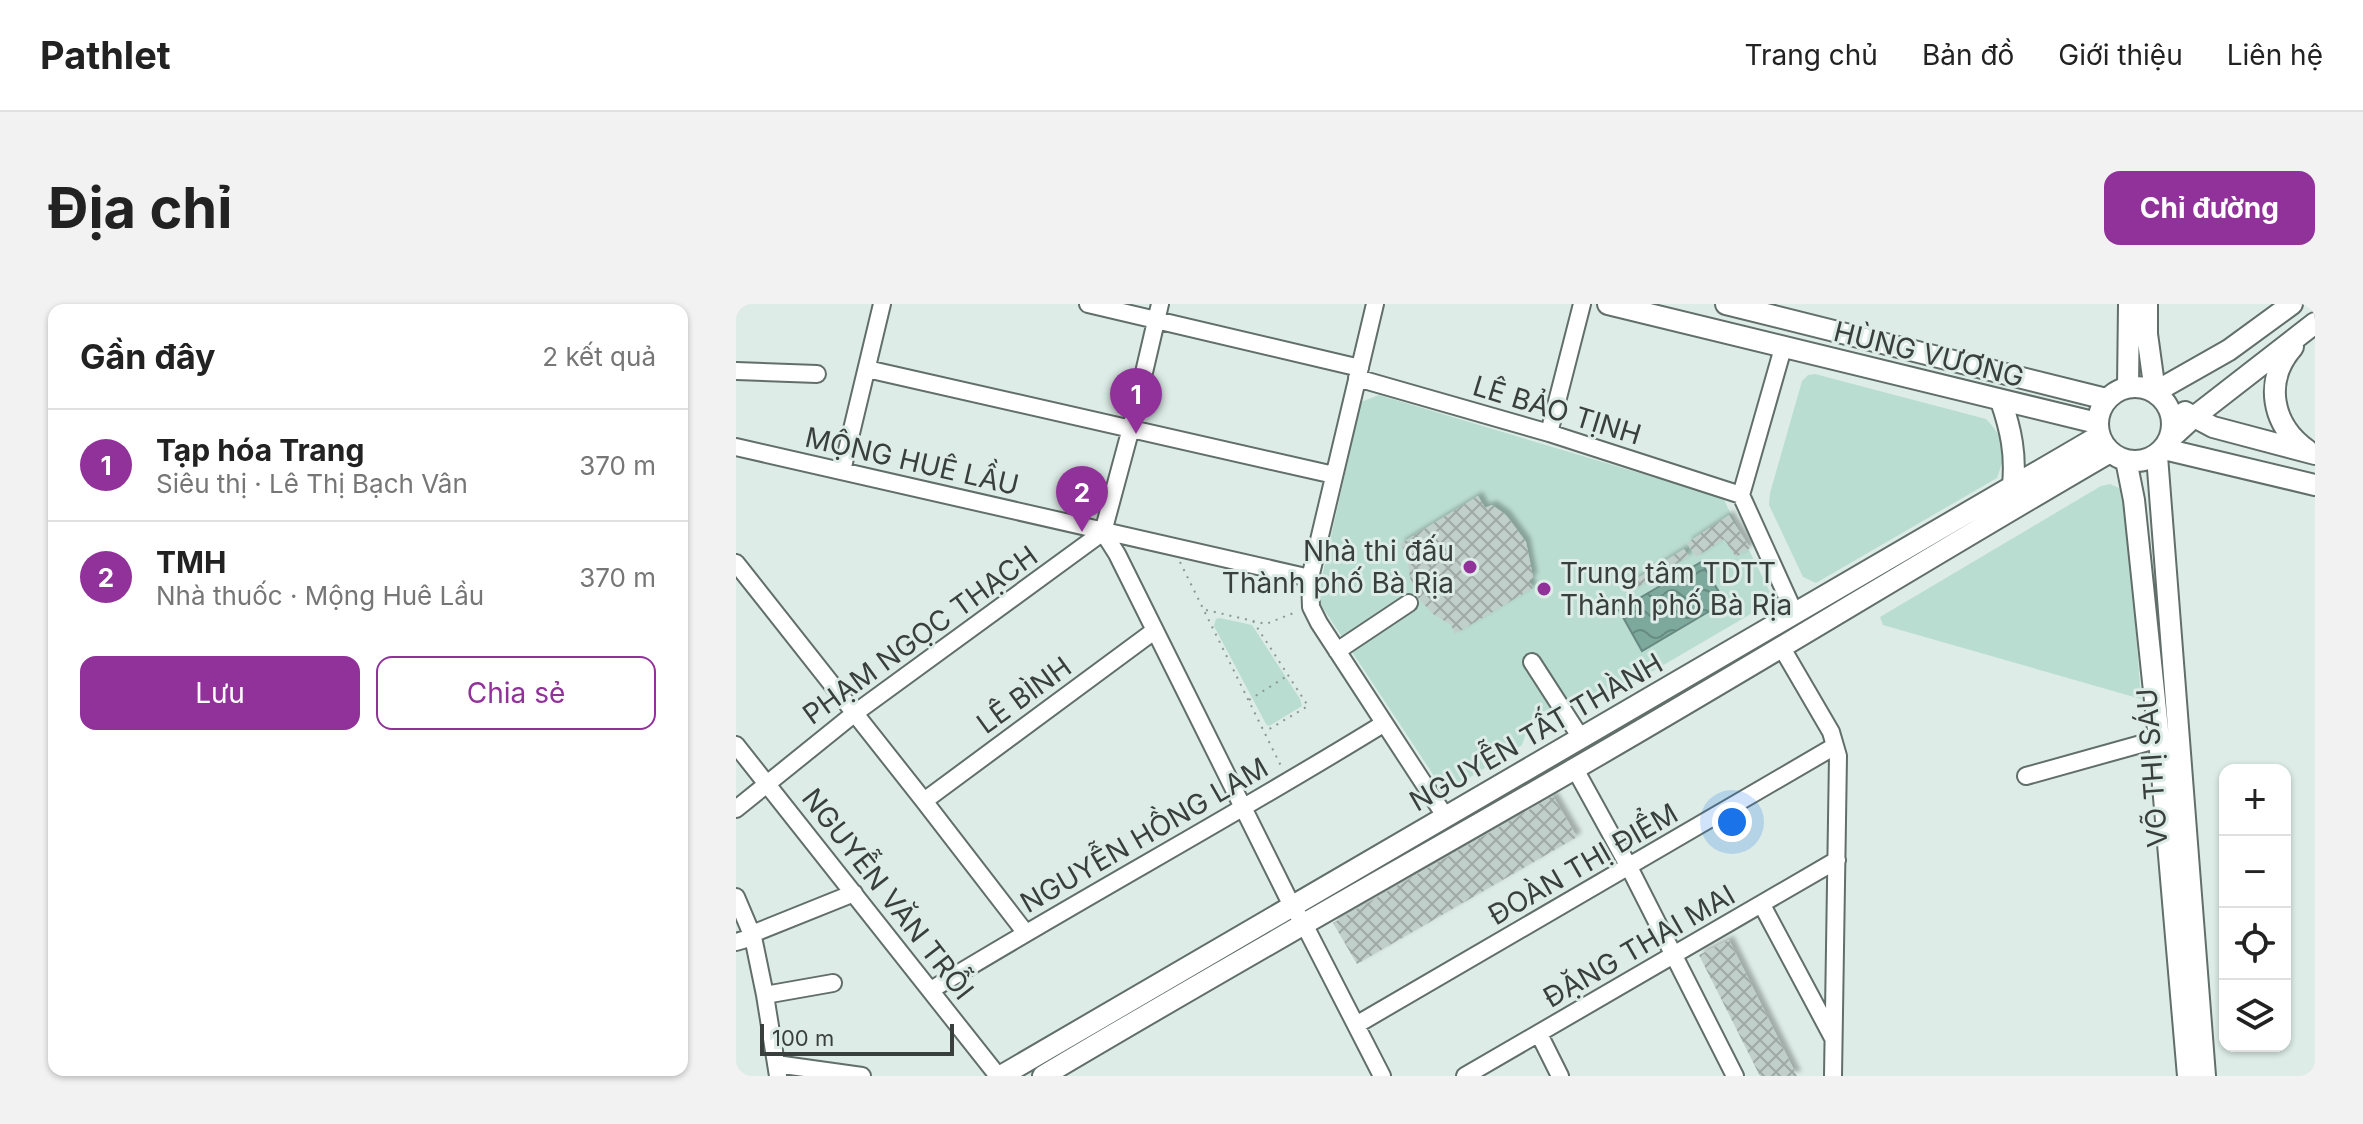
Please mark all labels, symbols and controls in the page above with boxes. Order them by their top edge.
text: Pathlet [40,32,171,78]
text: Trang chủ [1744,38,1878,72]
text: Bản đồ [1922,38,2014,72]
text: Giới thiệu [2058,38,2183,72]
text: Liên hệ [2227,38,2323,72]
button: Chỉ đường [2104,171,2315,245]
text: Địa chỉ [48,174,232,242]
street label: HÙNG VƯƠNG [1830,313,2028,394]
text: Gần đây [80,336,216,377]
text: 2 kết quả [542,341,656,372]
pin: 1 [1110,368,1162,434]
street label: LÊ BẢO TỊNH [1469,368,1645,452]
street label: MỘNG HUÊ LẦU [802,415,1023,502]
text: Tạp hóa Trang [156,432,364,468]
text: 1 [100,450,112,481]
text: 370 m [579,450,656,481]
pin: 2 [1056,466,1108,532]
text: Siêu thị · Lê Thị Bạch Vân [156,468,468,499]
place label: Nhà thi đấu Thành phố Bà Rịa [1222,534,1454,600]
street label: PHẠM NGỌC THẠCH [796,539,1044,731]
text: TMH [156,544,226,580]
place label: Trung tâm TDTT Thành phố Bà Rịa [1560,556,1792,622]
marker: Nhà thi đấu Thành phố Bà Rịa [1461,558,1479,576]
text: 2 [98,562,114,593]
text: 370 m [579,562,656,593]
text: Nhà thuốc · Mộng Huê Lầu [156,580,484,611]
marker: Trung tâm TDTT Thành phố Bà Rịa [1535,580,1553,598]
street label: NGUYỄN TẤT THÀNH [1401,641,1668,818]
street label: LÊ BÌNH [970,649,1078,741]
button: Lưu [80,656,360,730]
button: Chia sẻ [376,656,656,730]
street label: VÕ THỊ SÁU [2128,687,2175,849]
street label: NGUYỄN HỒNG LAM [1012,746,1274,920]
map controls [2219,764,2291,1052]
button: + [2219,764,2291,836]
street label: NGUYỄN VĂN TRỖI [795,779,985,1006]
street label: ĐOÀN THỊ ĐIỂM [1480,792,1684,932]
your location [1712,802,1752,842]
button: − [2219,836,2291,908]
street label: ĐẶNG THAI MAI [1537,877,1741,1015]
button: locate [2219,908,2291,980]
button: layers [2219,980,2291,1052]
scale bar [760,1020,954,1056]
text: 100 m [772,1025,834,1051]

